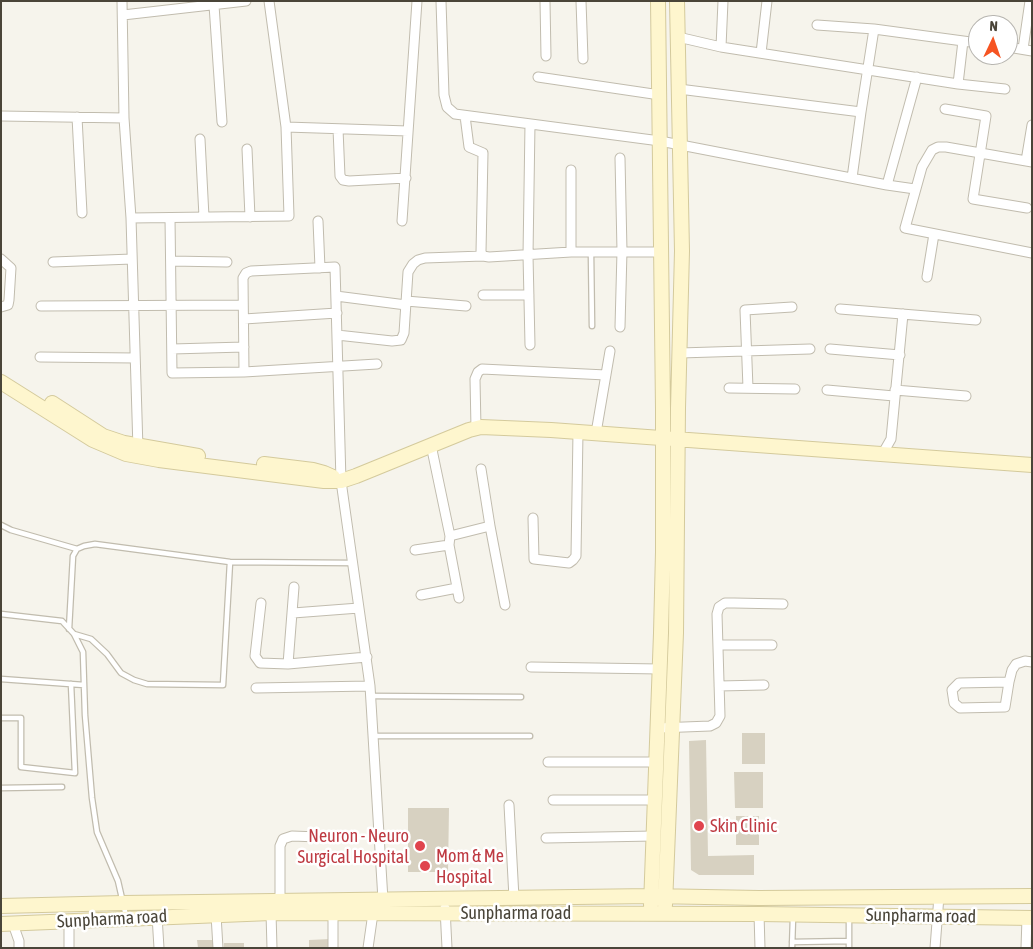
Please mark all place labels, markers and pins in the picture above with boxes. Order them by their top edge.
place label: Skin Clinic [710,815,777,837]
marker: Skin Clinic [692,819,706,833]
place label: Neuron - Neuro Surgical Hospital [298,825,409,868]
marker: Neuron - Neuro Surgical Hospital [413,839,427,853]
place label: Mom & Me Hospital [436,845,504,888]
marker: Mom & Me Hospital [418,859,432,873]

